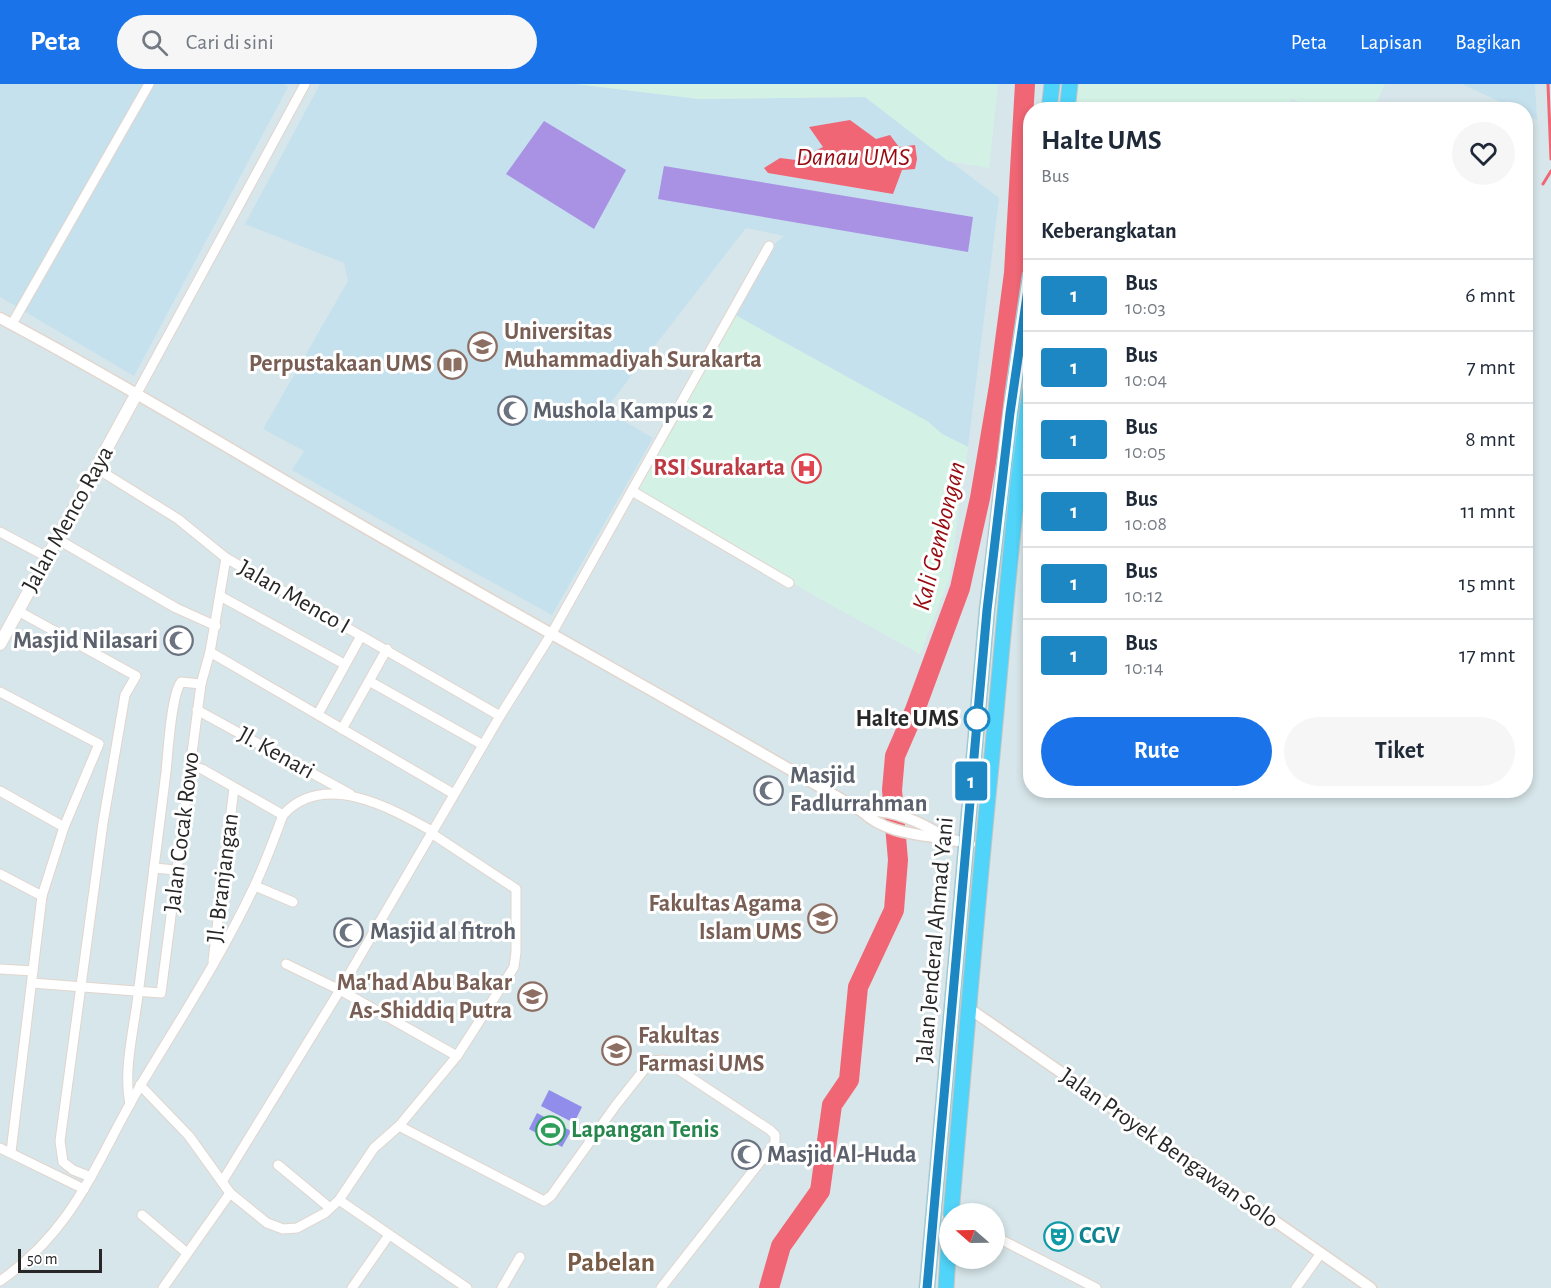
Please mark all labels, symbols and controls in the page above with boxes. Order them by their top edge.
search box [117,15,537,69]
icon: search [138,26,171,59]
text: Peta [30,28,81,56]
text: Cari di sini [186,31,274,53]
text: Peta [1291,32,1327,53]
text: Lapisan [1360,32,1422,53]
text: Bagikan [1455,32,1521,53]
button: heart [1452,122,1515,185]
text: Halte UMS [1041,127,1162,155]
water label: Danau UMS [796,144,910,170]
text: Bus [1041,166,1069,186]
text: Keberangkatan [1041,220,1177,242]
text: Bus [1125,272,1158,294]
text: 6 mnt [1465,284,1515,306]
text: 1 [1070,285,1078,306]
text: 10:03 [1125,298,1166,318]
place label: Universitas Muhammadiyah Surakarta [504,320,762,372]
school or university icon: Universitas Muhammadiyah Surakarta [467,330,499,362]
text: Bus [1125,344,1158,366]
library icon: Perpustakaan UMS [437,348,469,380]
place label: Perpustakaan UMS [249,352,432,376]
text: 7 mnt [1466,356,1515,378]
text: 1 [1070,357,1078,378]
text: 10:04 [1125,370,1167,390]
mosque icon: Mushola Kampus 2 [496,395,528,427]
place label: Mushola Kampus 2 [533,399,713,423]
text: Bus [1125,416,1158,438]
text: 8 mnt [1465,428,1515,450]
text: 1 [1070,429,1078,450]
street label: Jalan Menco Raya [18,442,118,596]
text: 10:05 [1125,442,1166,462]
hospital icon: RSI Surakarta [790,452,822,484]
place label: RSI Surakarta [653,456,785,480]
water label: Kali Gembongan [908,459,970,613]
text: Bus [1125,488,1158,510]
text: 11 mnt [1460,500,1515,522]
text: 1 [1070,501,1078,522]
text: 10:08 [1125,514,1167,534]
street label: Jalan Menco I [234,555,354,639]
text: Bus [1125,560,1158,582]
text: 15 mnt [1459,572,1515,594]
text: 1 [1070,573,1078,594]
text: 10:12 [1125,586,1163,606]
mosque icon: Masjid Nilasari [163,625,195,657]
place label: Masjid Nilasari [13,629,158,653]
text: Bus [1125,632,1158,654]
text: 17 mnt [1459,644,1515,666]
text: 1 [1070,645,1078,666]
text: 10:14 [1125,658,1164,678]
marker: Halte UMS [964,706,990,732]
place label: Halte UMS [856,707,959,731]
button: Rute [1041,717,1272,786]
button: Tiket [1284,717,1515,786]
street label: Jl. Kenari [234,722,318,784]
street label: Jalan Cocak Rowo [160,750,204,914]
line badge: 1 [952,762,990,800]
place label: Masjid Fadlurrahman [790,764,927,816]
text: 1 [967,771,975,792]
mosque icon: Masjid Fadlurrahman [753,774,785,806]
street label: Jl. Branjangan [203,812,243,944]
street label: Jalan Jenderal Ahmad Yani [912,816,958,1064]
place label: Fakultas Agama Islam UMS [648,892,802,944]
school or university icon: Fakultas Agama Islam UMS [807,902,839,934]
mosque icon: Masjid al fitroh [333,916,365,948]
place label: Masjid al fitroh [370,920,516,944]
place label: Ma'had Abu Bakar As-Shiddiq Putra [337,971,513,1023]
school or university icon: Ma'had Abu Bakar As-Shiddiq Putra [517,981,549,1013]
place label: Fakultas Farmasi UMS [638,1024,765,1076]
school or university icon: Fakultas Farmasi UMS [601,1034,633,1066]
street label: Jalan Proyek Bengawan Solo [1056,1064,1282,1232]
sports icon: Lapangan Tenis [534,1114,566,1146]
place label: Lapangan Tenis [571,1118,719,1142]
mosque icon: Masjid Al-Huda [730,1139,762,1171]
place label: Masjid Al-Huda [767,1143,917,1167]
north arrow [939,1203,1005,1269]
map controls [939,1203,1005,1269]
theatre icon: CGV [1042,1220,1074,1252]
place label: CGV [1079,1224,1121,1248]
scale bar [18,1246,102,1274]
district label: Pabelan [567,1249,655,1276]
text: 50 m [27,1251,58,1267]

